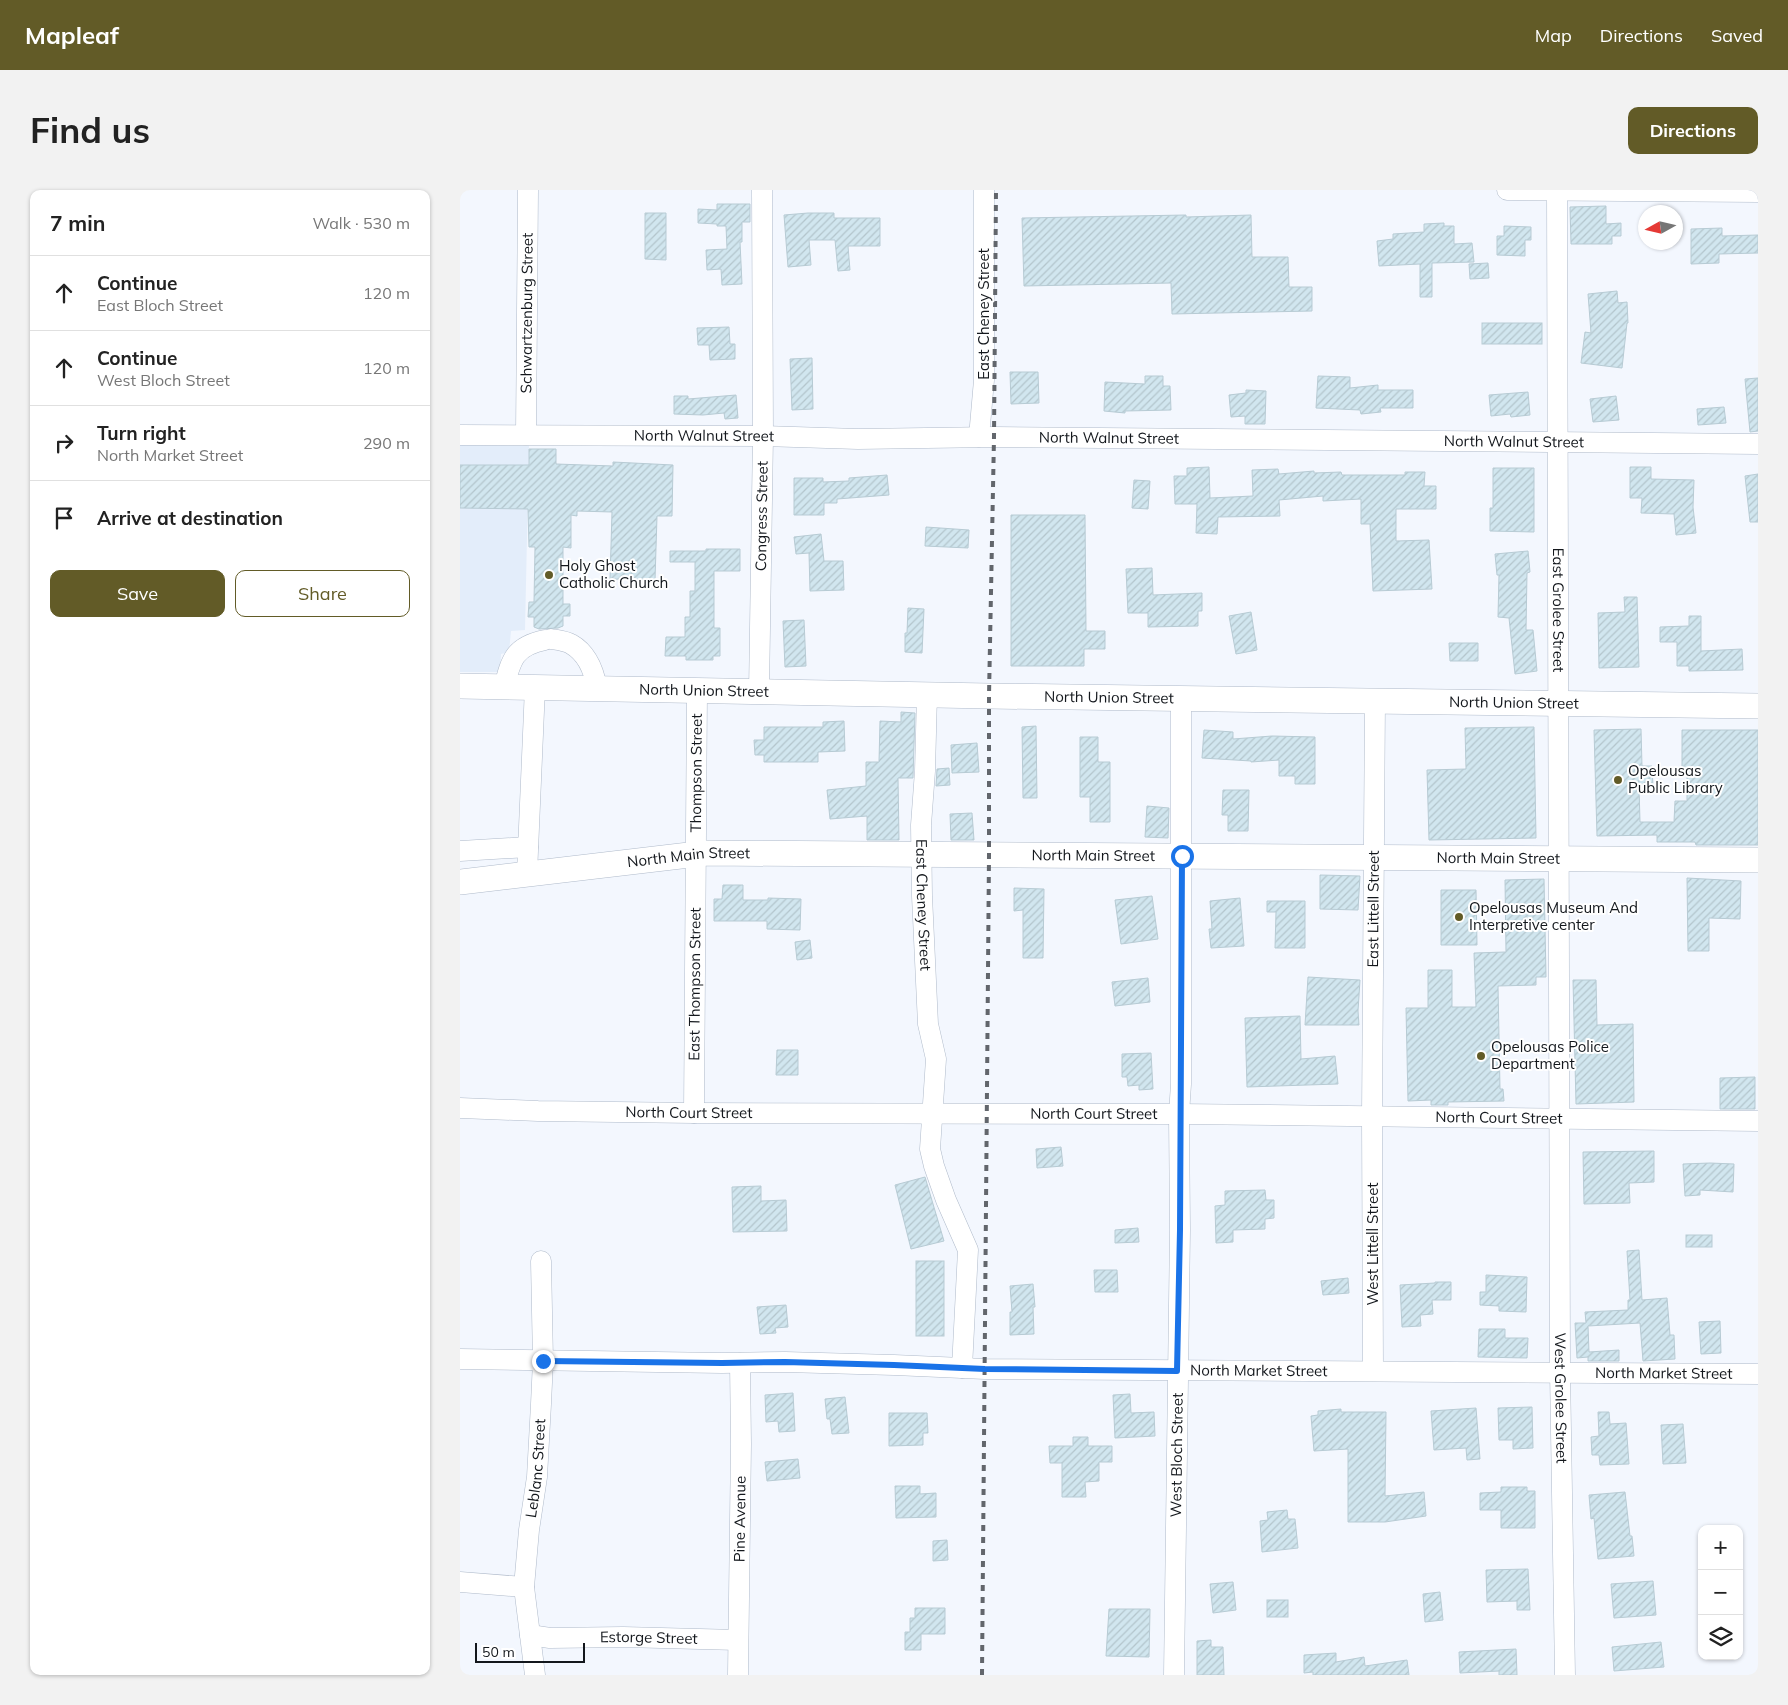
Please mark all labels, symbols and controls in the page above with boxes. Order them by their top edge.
text: Mapleaf [25,20,119,50]
text: Map [1535,24,1572,47]
text: Directions [1600,24,1683,47]
text: Saved [1711,24,1763,47]
button: Directions [1628,107,1758,154]
text: Find us [30,108,150,152]
north arrow [1638,205,1683,250]
text: 7 min [50,210,105,236]
text: Walk · 530 m [312,213,410,233]
street label: Schwartzenburg Street [516,233,537,393]
street label: East Cheney Street [974,248,993,380]
text: Continue [97,271,177,295]
icon: ahead [50,279,78,307]
text: 120 m [363,283,410,303]
text: East Bloch Street [97,295,223,315]
text: Continue [97,346,177,370]
icon: ahead [50,354,78,382]
text: 120 m [363,358,410,378]
text: West Bloch Street [97,370,230,390]
text: Turn right [97,421,186,445]
street label: North Walnut Street [634,426,774,445]
street label: North Walnut Street [1039,427,1179,448]
icon: right [50,429,78,457]
street label: North Walnut Street [1444,431,1584,451]
text: 290 m [363,433,410,453]
text: North Market Street [97,445,243,465]
street label: Congress Street [751,461,772,571]
icon: arrive [50,504,78,532]
text: Arrive at destination [97,506,283,530]
street label: East Grolee Street [1549,548,1568,672]
place label: Holy Ghost Catholic Church [559,556,668,592]
marker: Holy Ghost Catholic Church [543,569,555,581]
button: Save [50,570,225,617]
button: Share [235,570,410,617]
street label: North Union Street [639,679,769,701]
street label: North Union Street [1044,687,1174,707]
street label: North Union Street [1449,692,1579,713]
street label: Thompson Street [686,713,706,833]
place label: Opelousas Public Library [1628,761,1723,797]
marker: Opelousas Public Library [1612,774,1624,786]
street label: East Cheney Street [912,839,935,971]
street label: North Main Street [626,843,750,871]
street label: North Main Street [1032,845,1155,865]
route start [1171,845,1194,868]
street label: North Main Street [1437,848,1560,868]
street label: East Littell Street [1363,850,1383,968]
place label: Opelousas Museum And Interpretive center [1469,898,1638,934]
street label: East Thompson Street [684,907,704,1061]
marker: Opelousas Museum And Interpretive center [1453,911,1465,923]
place label: Opelousas Police Department [1491,1037,1609,1073]
marker: Opelousas Police Department [1475,1050,1487,1062]
street label: North Court Street [625,1102,753,1122]
street label: North Court Street [1030,1104,1158,1123]
street label: North Court Street [1435,1107,1563,1128]
street label: West Littell Street [1363,1182,1382,1306]
street label: West Grolee Street [1551,1333,1572,1464]
route end [532,1350,555,1373]
street label: North Market Street [1190,1360,1328,1380]
street label: North Market Street [1595,1363,1733,1383]
street label: West Bloch Street [1166,1393,1187,1517]
street label: Leblanc Street [521,1418,549,1519]
street label: Pine Avenue [729,1476,750,1562]
map controls [1698,1525,1743,1660]
button: + [1698,1525,1743,1570]
button: − [1698,1570,1743,1615]
button: layers [1698,1615,1743,1660]
street label: Estorge Street [600,1627,698,1648]
scale bar [475,1640,585,1663]
text: 50 m [482,1643,515,1661]

